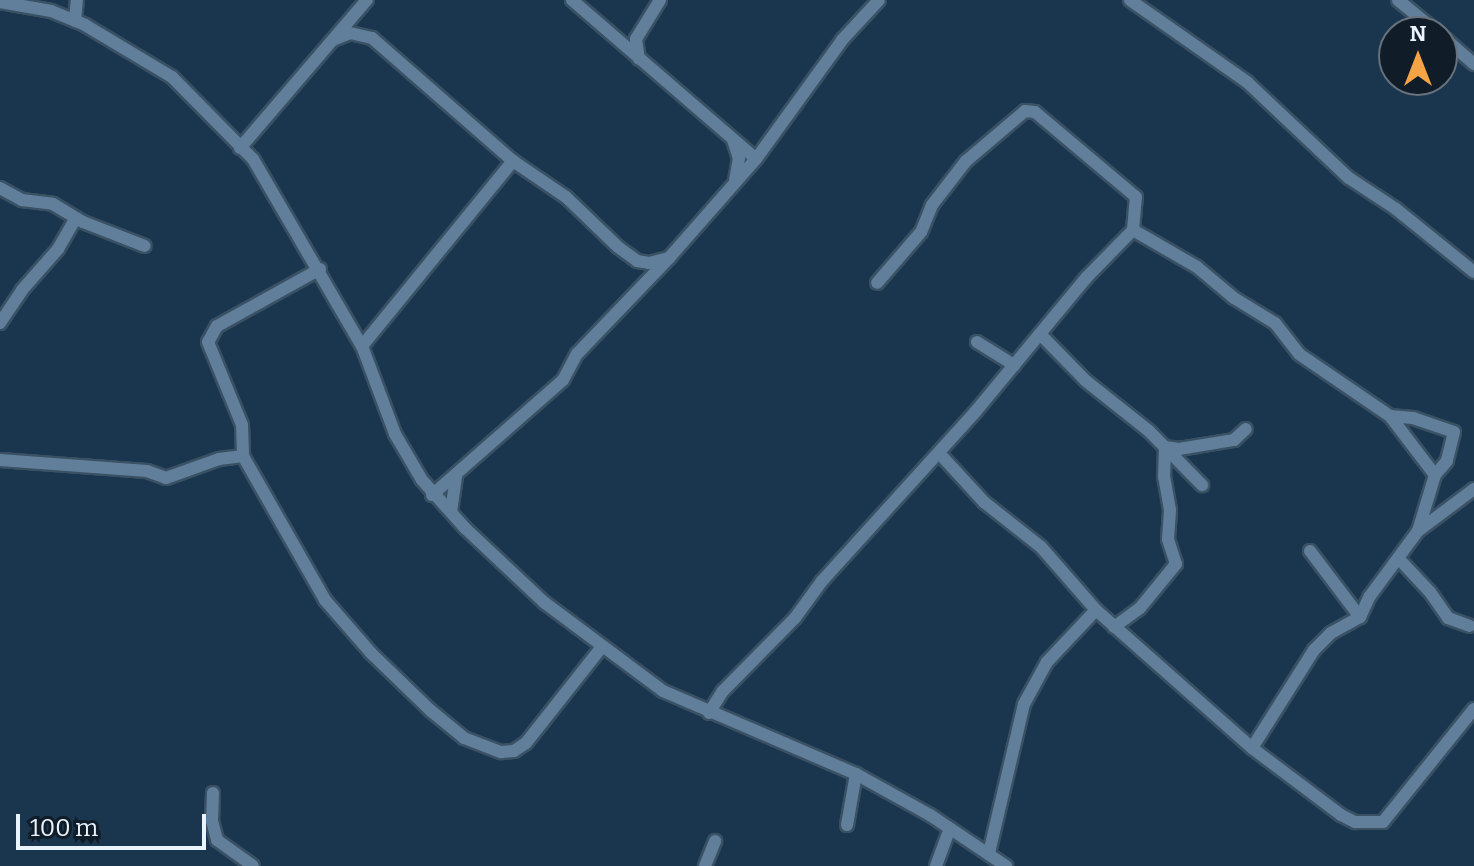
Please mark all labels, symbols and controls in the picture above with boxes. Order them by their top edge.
north arrow [1378,16,1458,96]
text: N [1410,20,1426,47]
scale bar [20,798,210,848]
text: 100 m [30,814,98,842]

